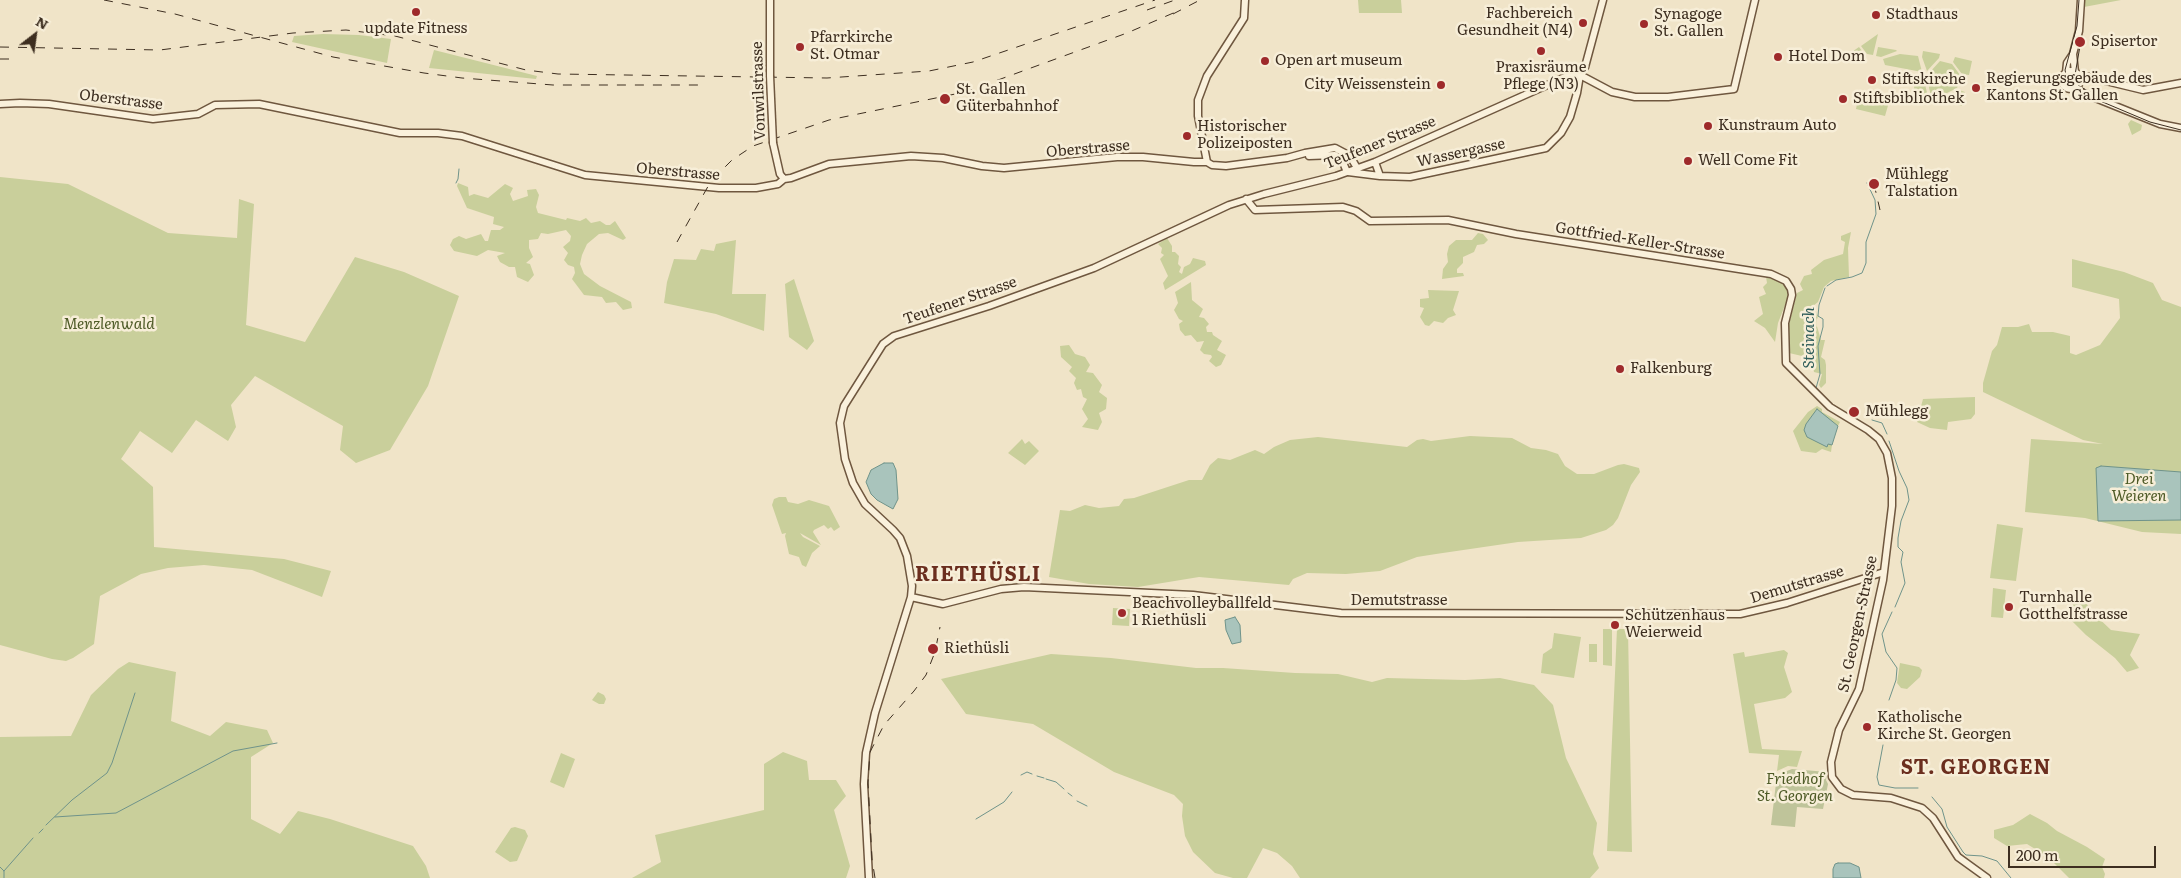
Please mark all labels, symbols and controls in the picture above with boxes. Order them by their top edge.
place label: Fachbereich Gesundheit (N4) [1457,5,1573,40]
marker: update Fitness [410,6,422,18]
place label: Synagoge St. Gallen [1654,6,1724,41]
place label: Stadthaus [1886,6,1958,24]
marker: Stadthaus [1870,9,1882,21]
north arrow [10,10,60,60]
text: N [32,10,53,34]
marker: Fachbereich Gesundheit (N4) [1577,17,1589,29]
marker: Synagoge St. Gallen [1638,18,1650,30]
place label: update Fitness [365,20,467,38]
place label: Pfarrkirche St. Otmar [810,29,893,64]
place label: Spisertor [2091,33,2157,51]
marker: Spisertor [2073,35,2087,49]
street label: Vonwilstrasse [748,41,770,141]
marker: Pfarrkirche St. Otmar [794,41,806,53]
marker: Praxisräume Pflege (N3) [1535,45,1547,57]
place label: Hotel Dom [1788,48,1865,66]
marker: Hotel Dom [1772,51,1784,63]
place label: Open art museum [1275,52,1403,70]
marker: Open art museum [1259,55,1271,67]
place label: Praxisräume Pflege (N3) [1495,59,1587,94]
place label: Regierungsgebäude des Kantons St. Gallen [1986,70,2152,105]
place label: Stiftskirche [1882,71,1966,89]
marker: Stiftskirche [1866,74,1878,86]
place label: City Weissenstein [1304,76,1431,94]
marker: City Weissenstein [1435,79,1447,91]
place label: St. Gallen Güterbahnhof [956,81,1058,116]
marker: Regierungsgebäude des Kantons St. Gallen [1970,82,1982,94]
street label: Oberstrasse [78,86,164,114]
place label: Stiftsbibliothek [1853,90,1964,108]
marker: St. Gallen Güterbahnhof [938,92,952,106]
marker: Stiftsbibliothek [1837,93,1849,105]
street label: Teufener Strasse [1321,112,1439,174]
place label: Kunstraum Auto [1718,117,1836,135]
place label: Historischer Polizeiposten [1197,118,1293,153]
marker: Kunstraum Auto [1702,120,1714,132]
marker: Historischer Polizeiposten [1181,130,1193,142]
street label: Wassergasse [1415,135,1507,171]
street label: Oberstrasse [1045,136,1131,162]
place label: Well Come Fit [1698,152,1798,170]
marker: Well Come Fit [1682,155,1694,167]
street label: Oberstrasse [635,159,721,185]
place label: Mühlegg Talstation [1885,166,1958,201]
marker: Mühlegg Talstation [1867,177,1881,191]
street label: Gottfried-Keller-Strasse [1554,219,1726,263]
street label: Teufener Strasse [901,273,1019,329]
water label: Steinach [1799,307,1819,369]
park label: Menzlenwald [63,316,155,334]
place label: Falkenburg [1630,360,1712,378]
marker: Falkenburg [1614,363,1626,375]
place label: Mühlegg [1865,403,1928,421]
marker: Mühlegg [1847,405,1861,419]
park label: Drei Weieren [2111,471,2167,506]
street label: St. Georgen-Strasse [1835,554,1881,694]
street label: Demutstrasse [1748,562,1846,608]
district label: RIETHÜSLI [914,563,1042,587]
place label: Turnhalle Gotthelfstrasse [2019,589,2128,624]
street label: Demutstrasse [1351,592,1447,610]
place label: Beachvolleyballfeld 1 Riethüsli [1132,595,1272,630]
marker: Turnhalle Gotthelfstrasse [2003,601,2015,613]
marker: Beachvolleyballfeld 1 Riethüsli [1116,607,1128,619]
place label: Schützenhaus Weierweid [1625,607,1725,642]
marker: Schützenhaus Weierweid [1609,619,1621,631]
place label: Riethüsli [944,640,1009,658]
marker: Riethüsli [926,642,940,656]
place label: Katholische Kirche St. Georgen [1877,709,2012,744]
marker: Katholische Kirche St. Georgen [1861,721,1873,733]
district label: ST. GEORGEN [1899,756,2053,780]
park label: Friedhof St. Georgen [1757,771,1833,806]
scale bar [2011,836,2158,868]
text: 200 m [2016,843,2059,866]

